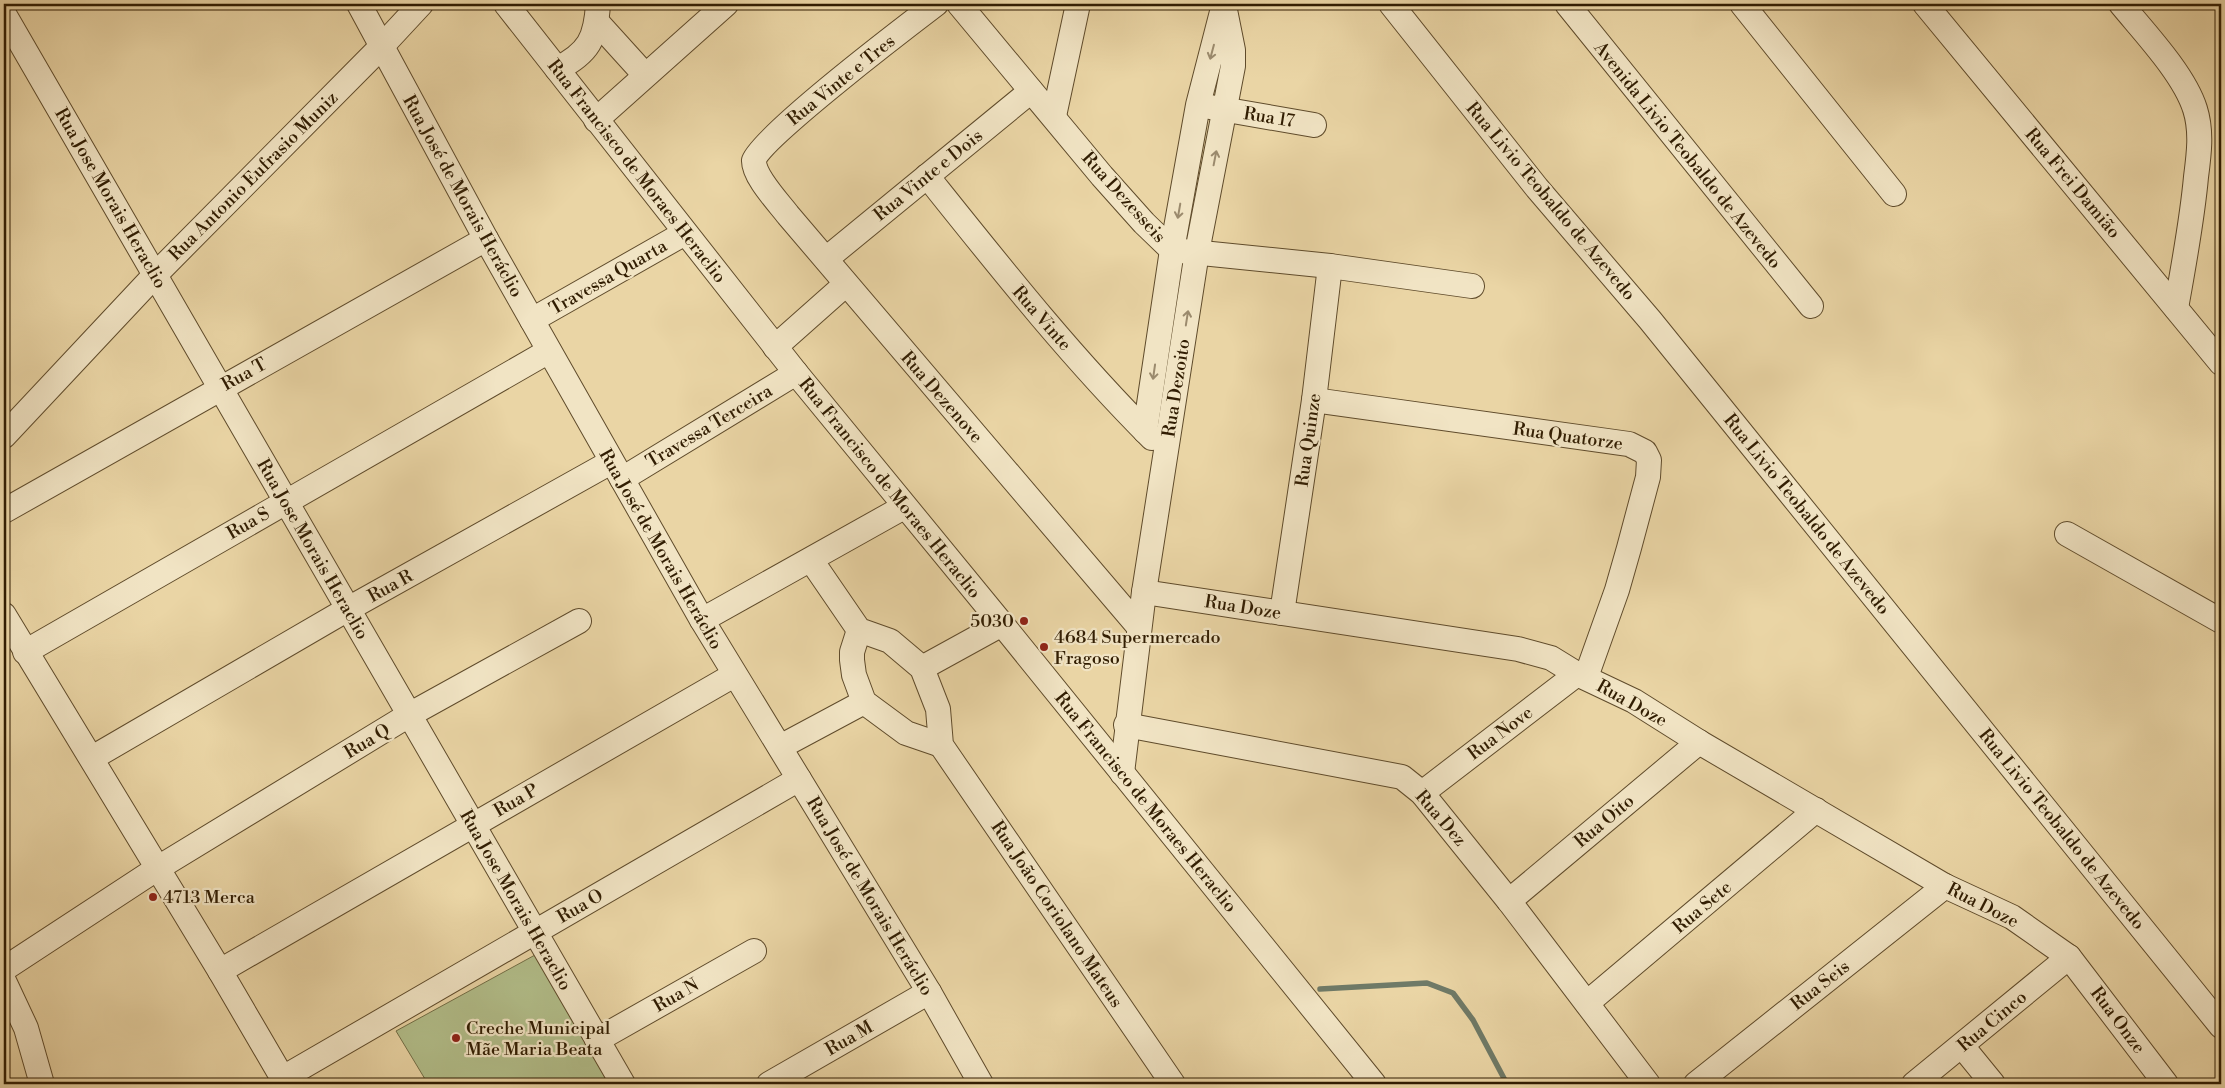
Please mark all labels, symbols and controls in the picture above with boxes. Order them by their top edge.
street label: Rua Vinte e Tres [783,30,900,131]
street label: Avenida Livio Teobaldo de Azevedo [1588,36,1786,274]
one-way arrow [1207,44,1216,60]
street label: Rua Francisco de Moraes Heraclio [542,55,731,288]
street label: Rua Antonio Eufrasio Muniz [164,87,343,266]
street label: Rua José de Morais Heráclio [397,91,528,302]
street label: Rua Livio Teobaldo de Azevedo [1461,97,1640,305]
street label: Rua 17 [1242,102,1296,133]
street label: Rua Jose Morais Heraclio [49,104,172,293]
street label: Rua Frei Damião [2020,123,2126,243]
street label: Rua Vinte e Dois [869,124,988,226]
street label: Rua Dezesseis [1077,147,1171,248]
one-way arrow [1211,150,1221,166]
one-way arrow [1173,203,1183,219]
street label: Travessa Quarta [545,234,672,320]
street label: Rua Vinte [1007,281,1076,356]
one-way arrow [1182,310,1192,326]
street label: Rua Dezoito [1157,337,1196,439]
street label: Rua Dezenove [895,347,988,448]
street label: Rua T [218,353,271,396]
one-way arrow [1148,363,1158,379]
street label: Rua Francisco de Moraes Heraclio [793,373,986,603]
street label: Travessa Terceira [642,379,777,473]
street label: Rua Quinze [1291,392,1326,488]
street label: Rua Livio Teobaldo de Azevedo [1718,409,1895,620]
street label: Rua Quatorze [1511,417,1624,456]
street label: Rua José de Morais Heráclio [594,445,728,654]
street label: Rua Jose Morais Heraclio [251,455,374,644]
street label: Rua S [223,502,274,545]
street label: Rua R [364,564,417,608]
street label: Rua Doze [1203,590,1283,625]
place label: 5030 [970,610,1014,633]
marker: 5030 [1018,615,1030,627]
place label: 4684 Supermercado Fragoso [1054,626,1221,670]
marker: 4684 Supermercado Fragoso [1038,641,1050,653]
street label: Rua Doze [1592,675,1671,732]
street label: Rua Francisco de Moraes Heraclio [1049,687,1242,917]
street label: Rua Nove [1463,701,1538,766]
street label: Rua Q [340,719,394,764]
street label: Rua Livio Teobaldo de Azevedo [1973,724,2150,935]
street label: Rua P [490,779,543,822]
street label: Rua Dez [1410,785,1471,851]
street label: Rua Oito [1570,790,1639,853]
street label: Rua José de Morais Heráclio [801,793,938,1000]
street label: Rua Jose Morais Heraclio [454,806,577,995]
street label: Rua João Coriolano Mateus [985,816,1128,1012]
street label: Rua Sete [1668,876,1737,939]
street label: Rua Doze [1943,878,2022,933]
street label: Rua O [553,884,607,929]
place label: 4713 Merca [163,886,256,909]
marker: 4713 Merca [147,891,159,903]
street label: Rua Seis [1786,955,1855,1016]
street label: Rua N [649,973,704,1018]
street label: Rua Onze [2085,982,2150,1058]
street label: Rua Cinco [1953,986,2032,1057]
street label: Rua M [821,1016,877,1061]
place label: Creche Municipal Mãe Maria Beata [466,1017,611,1061]
marker: Creche Municipal Mãe Maria Beata [450,1032,462,1044]

